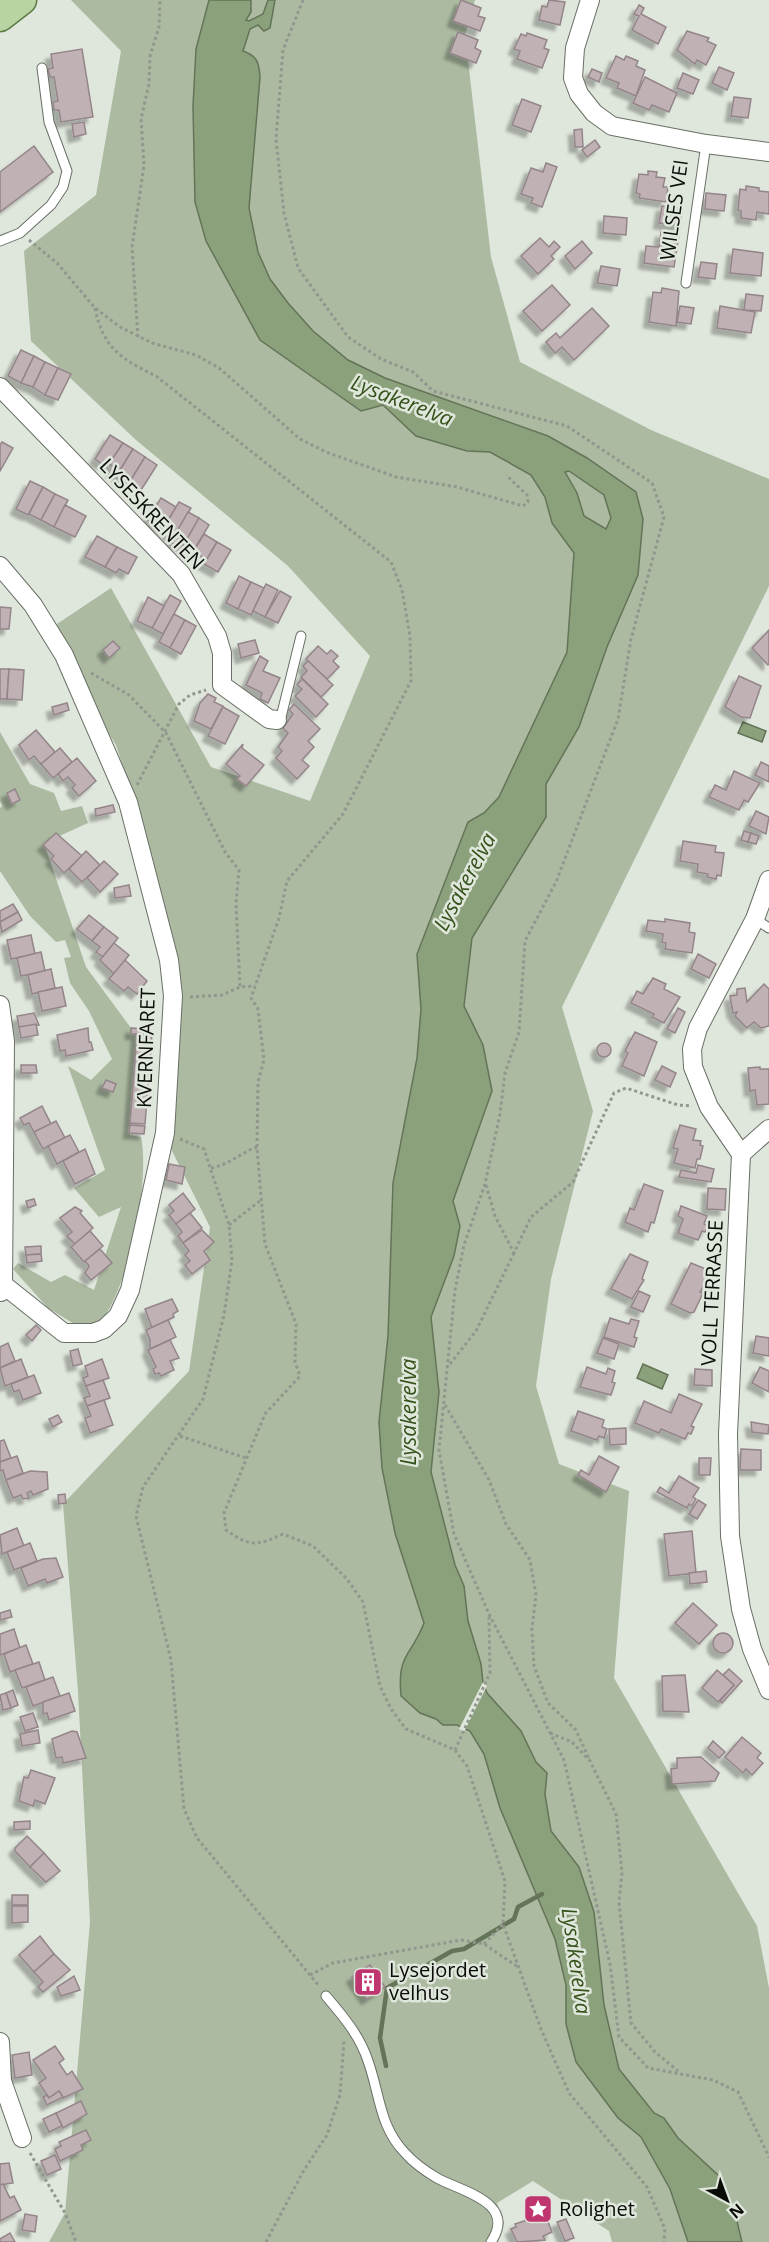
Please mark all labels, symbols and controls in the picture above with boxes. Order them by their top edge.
street label: WILSES VEI [653,158,694,262]
water label: Lysakerelva [347,368,457,432]
street label: LYSESKRENTEN [94,452,211,575]
water label: Lysakerelva [427,828,502,935]
street label: KVERNFARET [130,987,161,1108]
street label: VOLL TERRASSE [694,1219,729,1367]
water label: Lysakerelva [394,1358,422,1466]
water label: Lysakerelva [556,1906,598,2016]
place label: Lysejordet velhus [389,1956,486,2006]
building icon: Lysejordet velhus [352,1966,384,1998]
north arrow [697,2170,757,2230]
place icon: Rolighet [522,2193,554,2225]
place label: Rolighet [559,2195,635,2222]
text: N [725,2199,749,2224]

